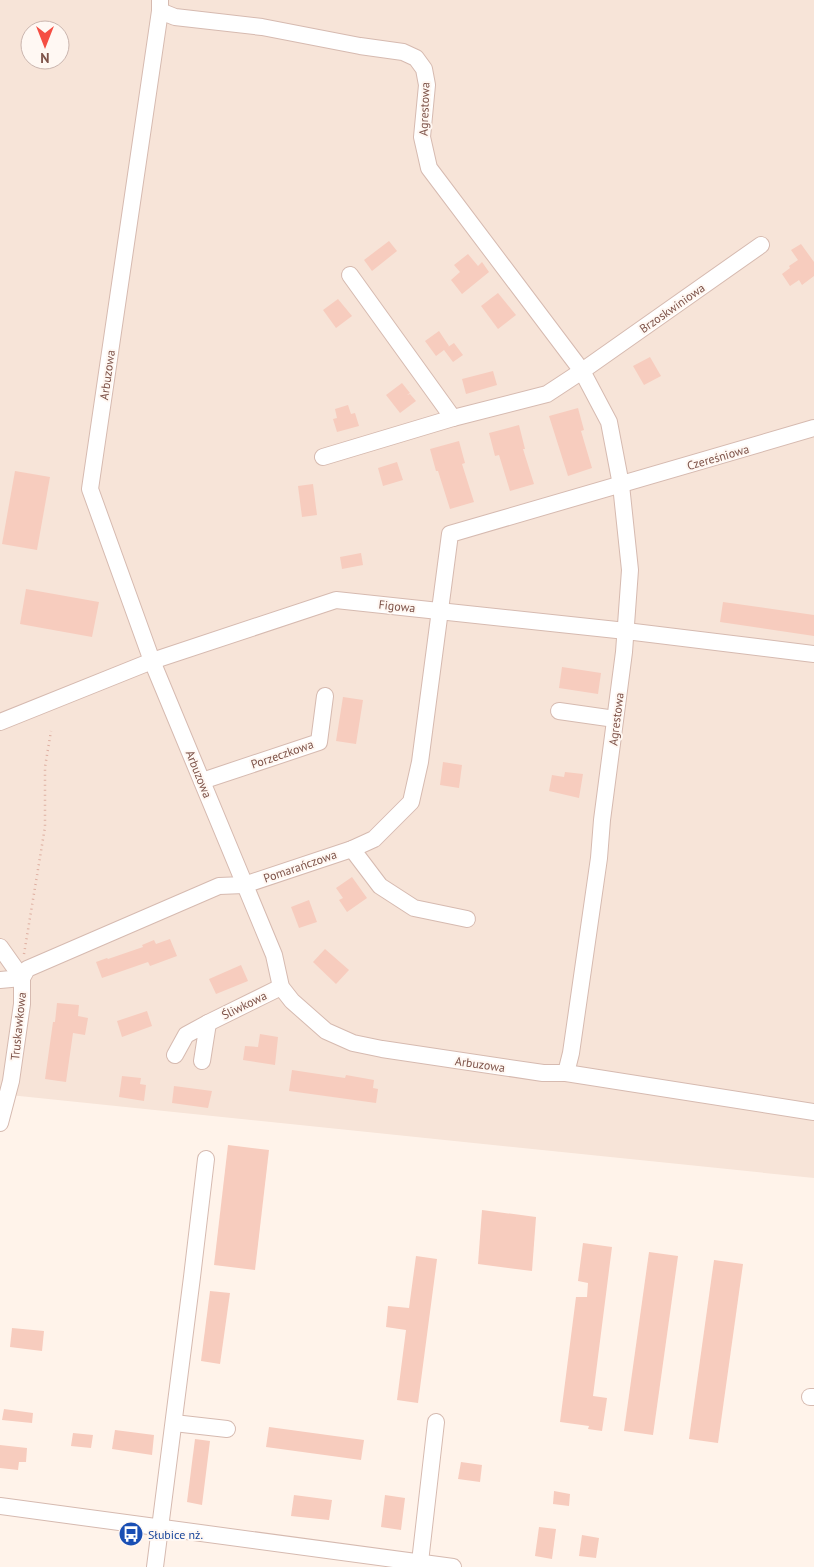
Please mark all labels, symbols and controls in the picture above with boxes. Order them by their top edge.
north arrow [20,20,70,70]
text: N [40,49,50,67]
street label: Agrestowa [416,82,432,136]
street label: Brzoskwiniowa [636,280,708,336]
street label: Arbuzowa [96,349,118,401]
street label: Czereśniowa [685,441,751,473]
street label: Figowa [378,597,416,615]
street label: Agrestowa [605,691,627,746]
street label: Porzeczkowa [249,736,315,772]
street label: Arbuzowa [183,748,215,800]
street label: Pomarańczowa [261,846,339,886]
street label: Śliwkowa [219,988,269,1022]
street label: Truskawkowa [7,991,29,1061]
street label: Arbuzowa [454,1053,506,1075]
bus stop icon: Słubice nż. [118,1521,144,1547]
place label: Słubice nż. [148,1527,203,1542]

